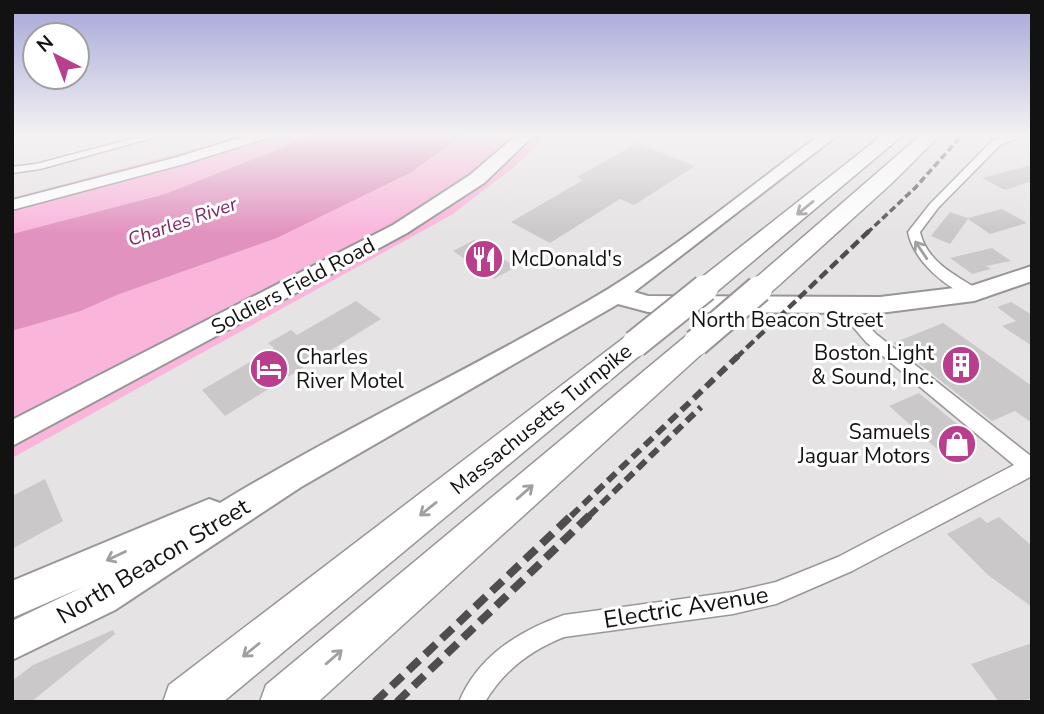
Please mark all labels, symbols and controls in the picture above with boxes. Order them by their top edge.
north arrow [21,21,91,91]
text: N [31,30,59,59]
water label: Charles River [124,191,241,253]
one-way arrow [796,201,814,216]
street label: Soldiers Field Road [206,231,380,341]
restaurant icon: McDonald's [463,238,505,280]
one-way arrow [914,241,929,260]
place label: McDonald's [511,245,622,273]
street label: North Beacon Street [691,306,884,334]
street label: Massachusetts Turnpike [444,337,638,501]
place label: Boston Light & Sound, Inc. [811,339,935,391]
place label: Charles River Motel [296,343,405,395]
building icon: Boston Light & Sound, Inc. [940,344,982,386]
hotel icon: Charles River Motel [248,348,290,390]
place label: Samuels Jaguar Motors [797,418,930,470]
shop icon: Samuels Jaguar Motors [936,423,978,465]
one-way arrow [515,484,533,500]
street label: North Beacon Street [51,490,256,631]
one-way arrow [420,501,438,516]
one-way arrow [106,550,128,563]
street label: Electric Avenue [601,578,771,636]
one-way arrow [242,643,260,658]
one-way arrow [325,649,343,665]

